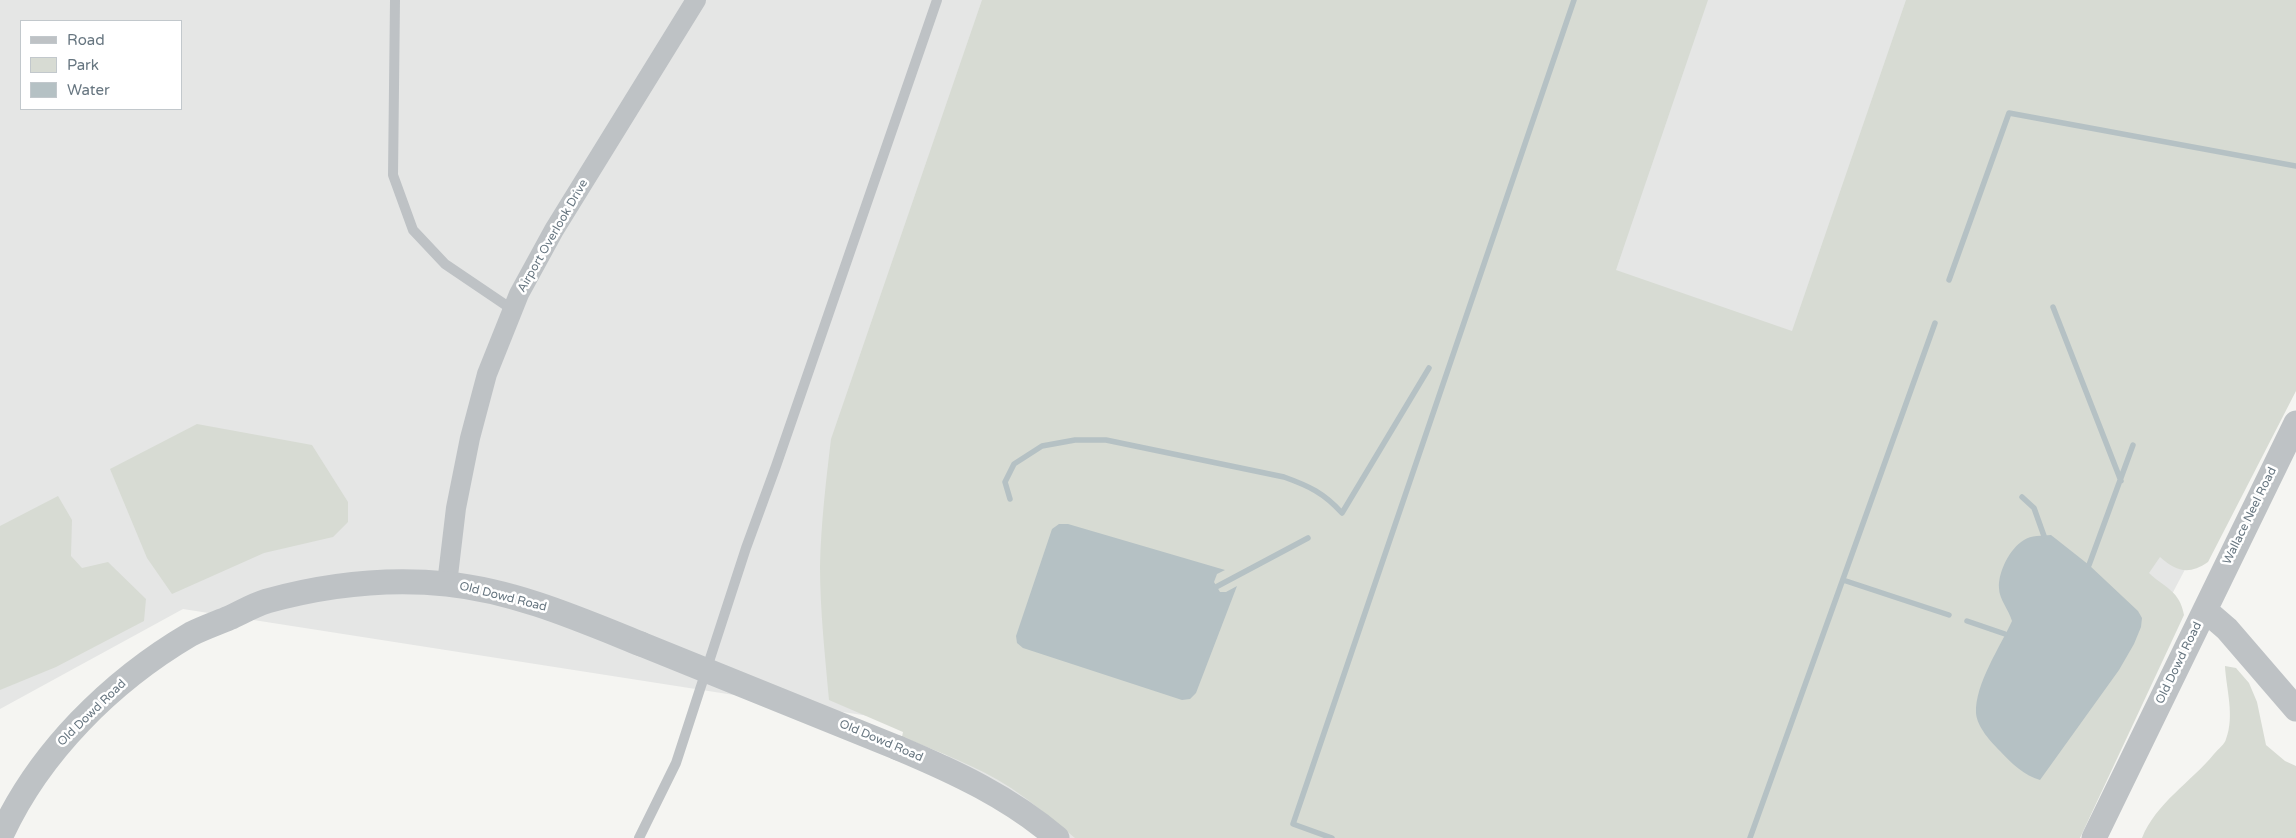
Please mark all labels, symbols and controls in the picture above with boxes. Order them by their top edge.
legend [20,20,182,110]
text: Road [67,31,105,49]
text: Park [67,56,99,74]
text: Water [67,81,110,99]
street label: Airport Overlook Drive [515,177,591,295]
street label: Wallace Neel Road [2220,465,2280,567]
street label: Old Dowd Road [458,579,548,615]
street label: Old Dowd Road [2153,620,2205,706]
street label: Old Dowd Road [55,677,129,749]
street label: Old Dowd Road [837,717,925,765]

